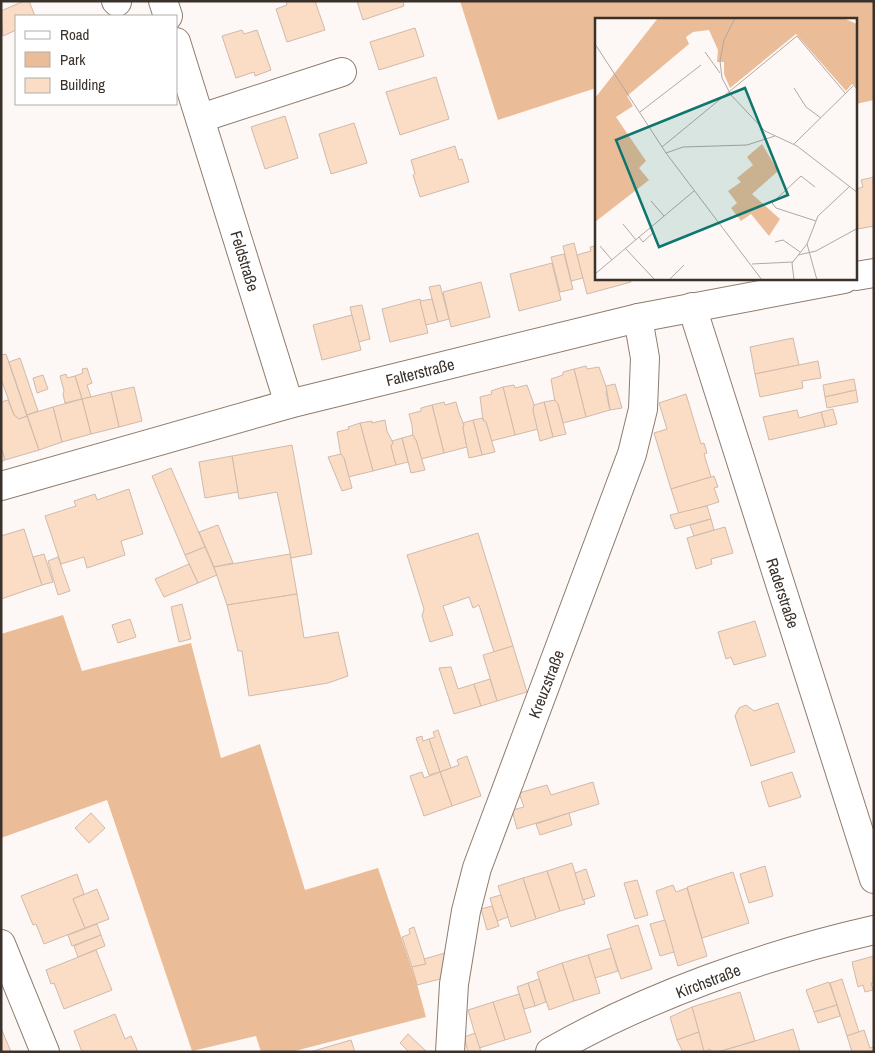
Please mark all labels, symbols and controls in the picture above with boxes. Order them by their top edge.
legend [15,15,178,105]
inset map [595,18,858,280]
text: Road [60,24,89,45]
text: Park [60,49,86,70]
text: Building [60,74,105,95]
street label: Feldstraße [225,228,265,294]
street label: Falterstraße [383,353,457,391]
street label: Raderstraße [761,555,805,631]
street label: Kreuzstraße [523,647,569,721]
street label: Kirchstraße [672,959,744,1003]

